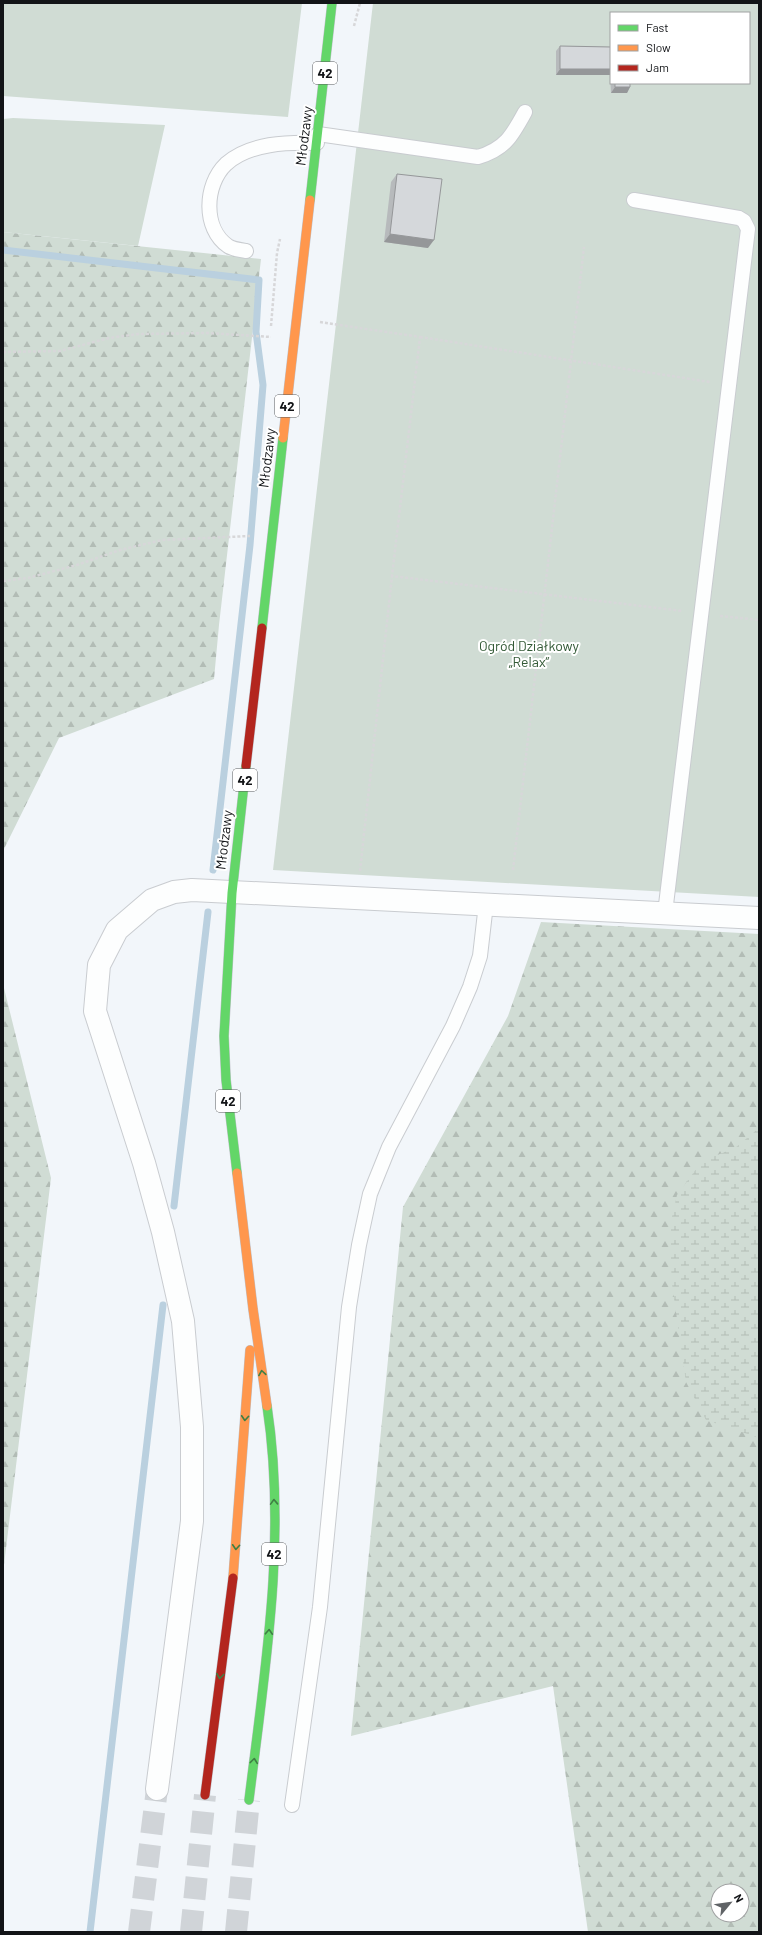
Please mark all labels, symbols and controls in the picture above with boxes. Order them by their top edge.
legend [610,12,750,84]
text: Fast [646,20,669,34]
text: Slow [646,40,671,54]
text: Jam [646,60,669,74]
road number: 42 [313,62,337,84]
street label: Młodzawy [291,105,316,167]
road number: 42 [275,395,299,417]
street label: Młodzawy [254,427,279,489]
park label: Ogród Działkowy „Relax” [479,637,580,670]
road number: 42 [233,769,257,791]
street label: Młodzawy [211,809,236,871]
road number: 42 [216,1090,240,1112]
one-way arrow [259,1370,267,1376]
one-way arrow [241,1415,250,1421]
one-way arrow [270,1499,279,1505]
road number: 42 [262,1543,286,1565]
one-way arrow [232,1544,241,1550]
one-way arrow [265,1629,274,1635]
one-way arrow [216,1673,225,1679]
one-way arrow [249,1758,258,1764]
north arrow [710,1883,750,1923]
text: N [732,1892,747,1904]

